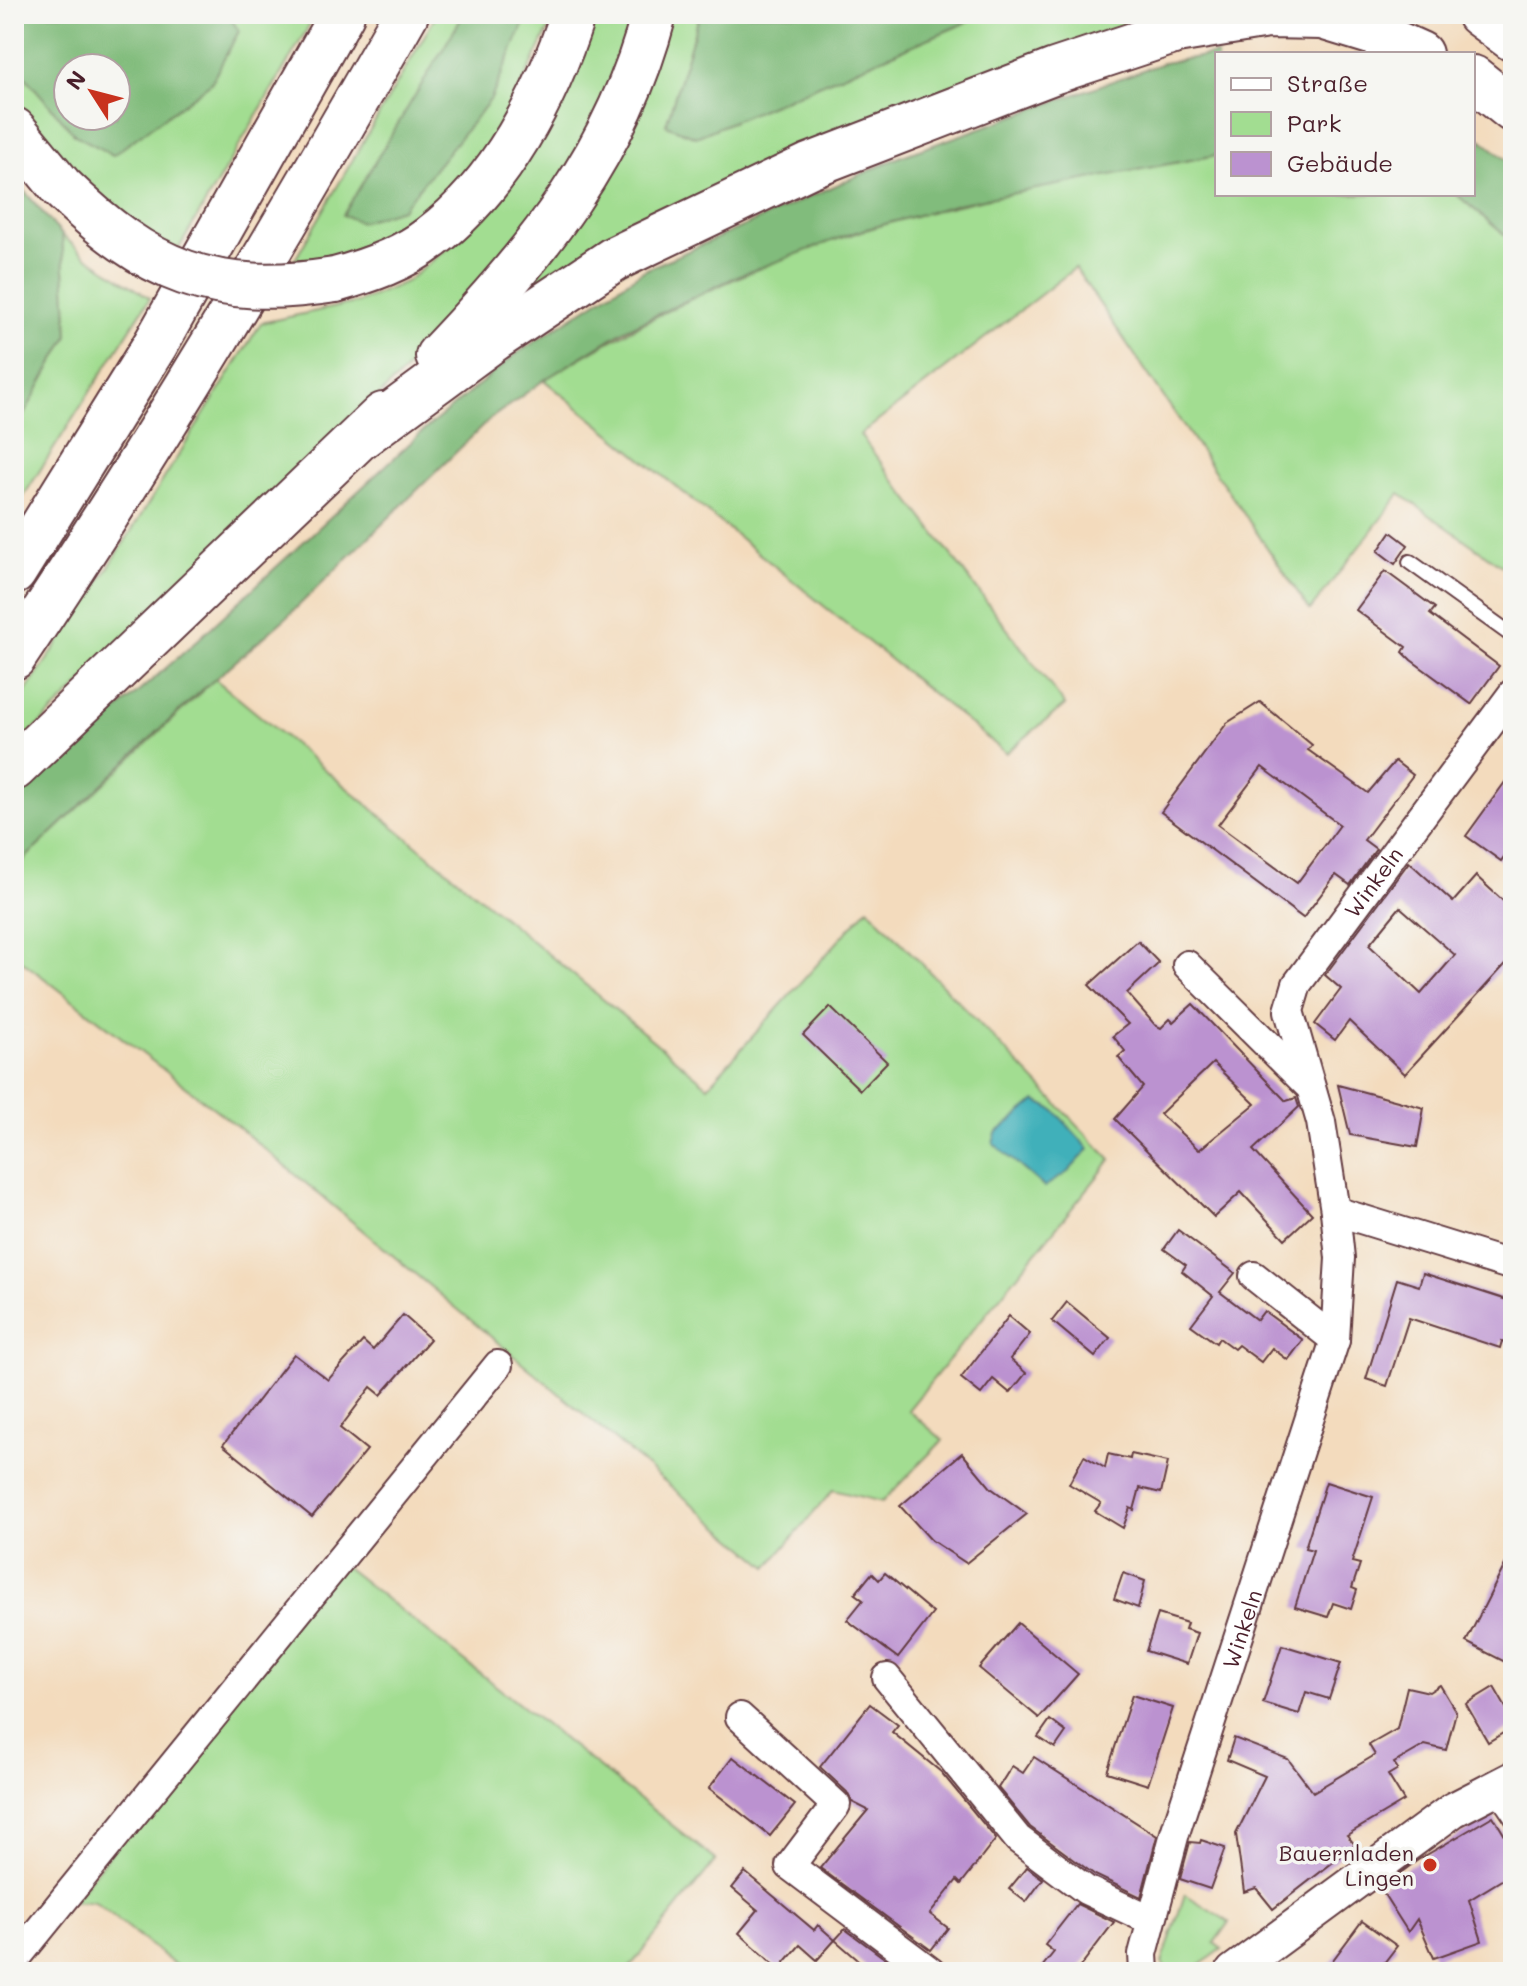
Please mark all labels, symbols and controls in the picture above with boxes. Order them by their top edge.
north arrow [52,52,132,132]
legend [1215,52,1475,196]
text: N [59,65,92,95]
text: Straße [1287,67,1368,98]
text: Park [1287,107,1341,138]
text: Gebäude [1287,147,1393,178]
street label: Winkeln [1337,840,1409,923]
street label: Winkeln [1215,1586,1268,1672]
place label: Bauernladen Lingen [1279,1838,1414,1892]
marker: Bauernladen Lingen [1421,1856,1439,1874]

